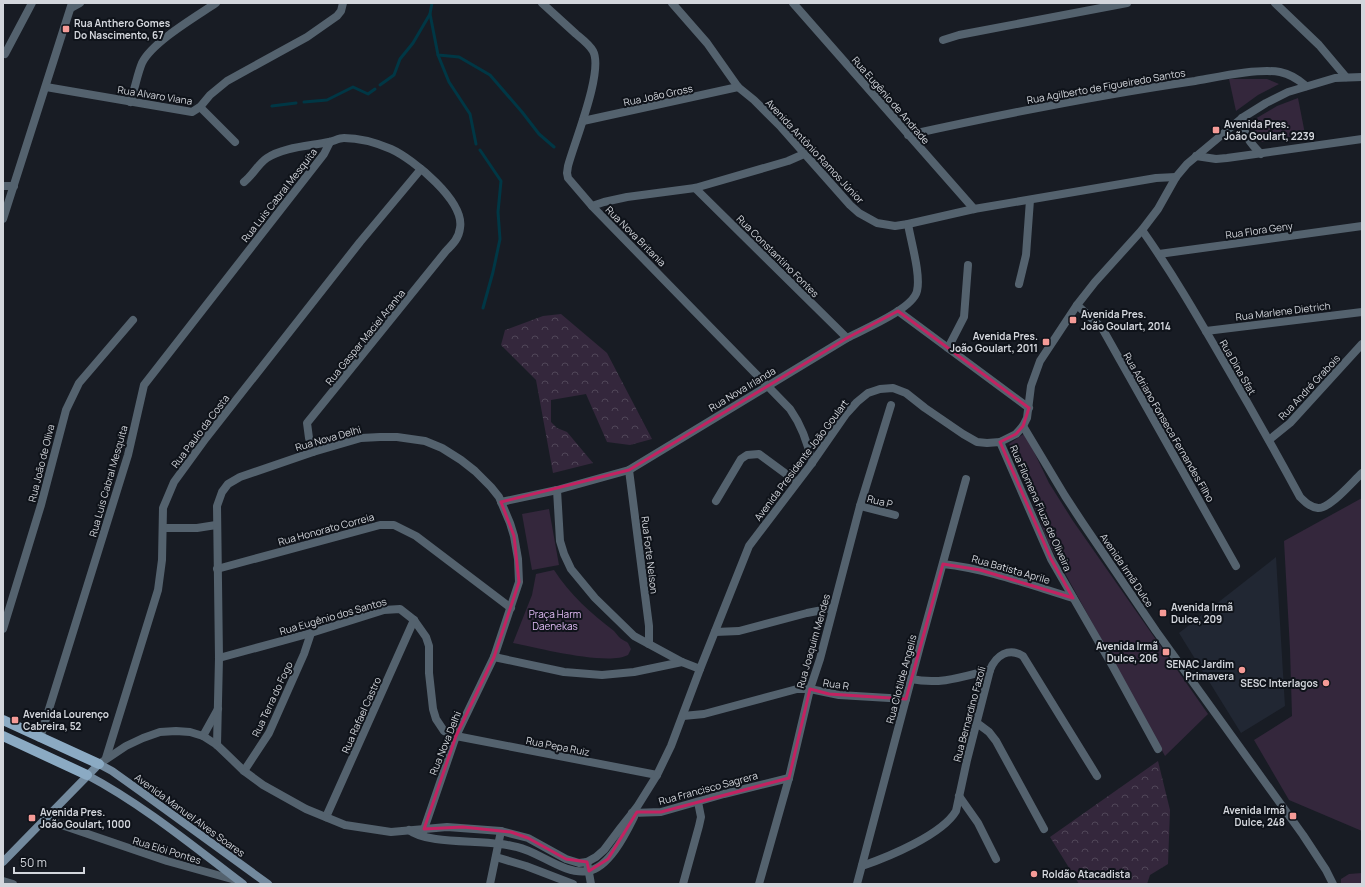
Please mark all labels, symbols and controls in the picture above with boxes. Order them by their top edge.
place label: Rua Anthero Gomes Do Nascimento, 67 [74,16,171,42]
marker: Rua Anthero Gomes Do Nascimento, 67 [61,24,71,34]
street label: Rua Eugênio de Andrade [849,53,933,147]
street label: Rua Agilberto de Figueiredo Santos [1026,65,1186,107]
street label: Rua João Gross [622,81,694,109]
street label: Rua Alvaro Viana [117,82,193,108]
street label: Avenida Antônio Ramos Júnior [763,96,868,207]
place label: Avenida Pres. João Goulart, 2239 [1224,117,1315,143]
marker: Avenida Pres. João Goulart, 2239 [1211,125,1221,135]
street label: Rua Luis Cabral Mesquita [238,145,320,245]
street label: Rua Nova Britania [603,203,669,269]
street label: Rua Constantino Fontes [734,212,822,300]
street label: Rua Flora Geny [1224,218,1294,242]
street label: Rua Gaspar Maciel Aranha [322,286,408,388]
street label: Rua Marlene Dietrich [1235,298,1331,324]
place label: Avenida Pres. João Goulart, 2014 [1081,307,1171,333]
marker: Avenida Pres. João Goulart, 2014 [1068,315,1078,325]
place label: Avenida Pres. João Goulart, 2011 [950,329,1038,355]
marker: Avenida Pres. João Goulart, 2011 [1041,337,1051,347]
street label: Rua Dina Sfat [1217,337,1259,397]
street label: Rua Adriano Fonseca Fernandes Filho [1120,350,1218,504]
street label: Rua André Grabois [1275,351,1343,423]
street label: Rua Nova Irlanda [706,363,778,415]
street label: Rua Paulo da Costa [168,391,232,471]
street label: Avenida Presidente João Goulart [751,396,851,524]
street label: Rua Nova Delhi [293,422,363,454]
street label: Rua João de Oliva [25,423,57,503]
street label: Rua Luis Cabral Mesquita [85,423,131,539]
street label: Rua Filomena Fiuza de Oliveira [1007,443,1075,573]
street label: Rua P [866,491,894,511]
street label: Rua Honorato Correia [276,509,376,549]
street label: Rua Forte Nelson [638,515,662,595]
street label: Avenida Irmã Dulce [1097,530,1157,610]
street label: Rua Batista Aprile [970,551,1052,587]
street label: Rua Joaquim Mendes [793,592,833,690]
street label: Rua Eugênio dos Santos [278,594,388,638]
place label: Avenida Irmã Dulce, 209 [1171,600,1233,626]
park label: Praça Harm Daenekas [529,607,581,633]
marker: Avenida Irmã Dulce, 209 [1158,608,1168,618]
street label: Rua Clotilde Angelis [882,633,920,725]
place label: Avenida Irmã Dulce, 206 [1096,639,1158,665]
marker: Avenida Irmã Dulce, 206 [1161,647,1171,657]
place label: SENAC Jardim Primavera [1166,657,1234,683]
street label: Rua Terra do Fogo [248,659,296,739]
street label: Rua Bernardino Fazoli [950,665,988,763]
marker: SENAC Jardim Primavera [1237,665,1247,675]
street label: Rua Rafael Castro [338,675,384,755]
street label: Rua R [822,675,850,693]
place label: SESC Interlagos [1240,676,1319,690]
marker: SESC Interlagos [1321,678,1331,688]
place label: Avenida Lourenço Cabreira, 52 [23,707,109,733]
street label: Rua Nova Delhi [426,709,464,777]
marker: Avenida Lourenço Cabreira, 52 [10,715,20,725]
street label: Rua Pepa Ruiz [525,733,591,759]
street label: Rua Francisco Sagrera [657,768,759,808]
street label: Avenida Manuel Alves Soares [132,770,248,860]
place label: Avenida Irmã Dulce, 248 [1223,803,1285,829]
place label: Avenida Pres. João Goulart, 1000 [40,805,131,831]
marker: Avenida Irmã Dulce, 248 [1288,811,1298,821]
marker: Avenida Pres. João Goulart, 1000 [27,813,37,823]
street label: Rua Elói Pontes [131,833,203,867]
scale bar [14,849,84,875]
text: 50 m [20,854,47,871]
place label: Roldão Atacadista [1042,867,1130,881]
marker: Roldão Atacadista [1029,869,1039,879]

